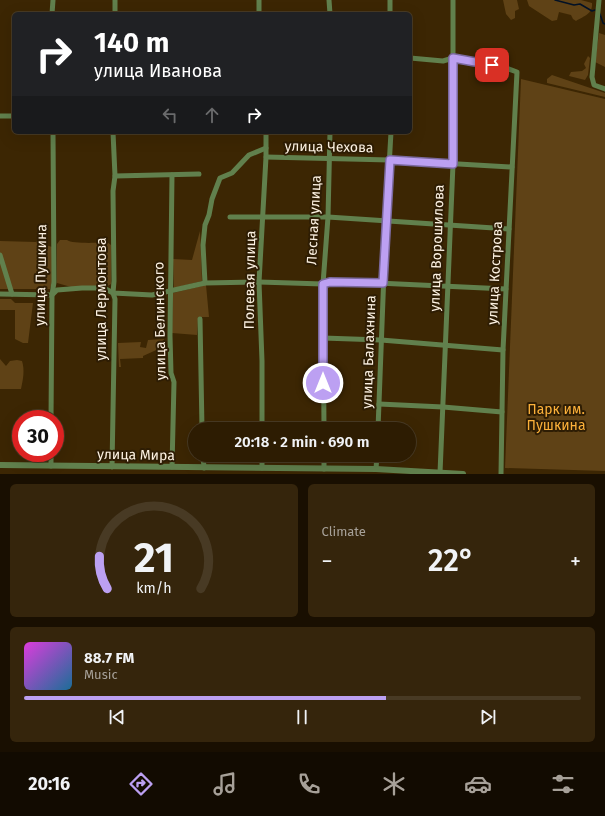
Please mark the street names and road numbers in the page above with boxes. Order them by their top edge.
street label: улица Чехова [284,138,374,156]
street label: Лесная улица [303,175,325,265]
street label: улица Ворошилова [426,184,448,312]
street label: улица Кострова [484,221,506,325]
street label: улица Пушкина [32,224,50,326]
street label: Полевая улица [241,230,259,330]
street label: улица Лермонтова [93,237,110,361]
street label: улица Белинского [150,261,170,381]
street label: улица Балахнина [359,295,379,409]
street label: улица Мира [97,446,175,464]

